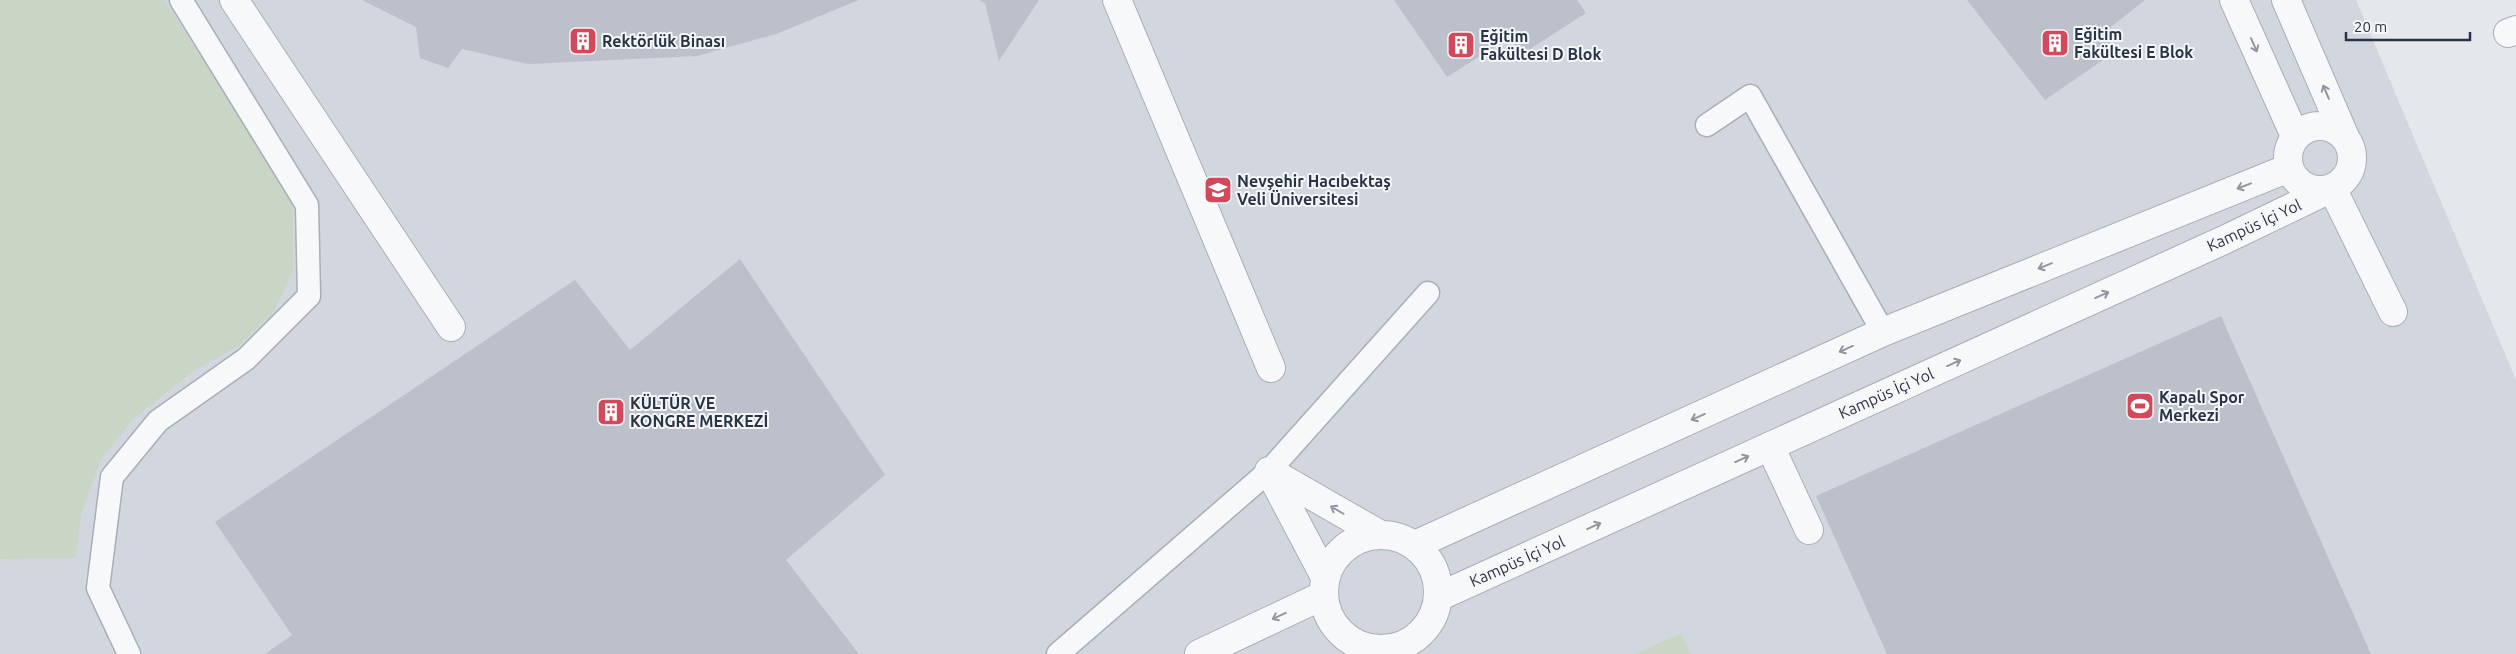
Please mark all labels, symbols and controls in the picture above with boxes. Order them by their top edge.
scale bar [2346,10,2470,42]
text: 20 m [2354,18,2387,35]
place label: Eğitim Fakültesi E Blok [2074,25,2193,61]
building icon: Rektörlük Binası [568,26,598,56]
place label: Eğitim Fakültesi D Blok [1480,27,1602,63]
building icon: Eğitim Fakültesi E Blok [2040,28,2070,58]
building icon: Eğitim Fakültesi D Blok [1446,30,1476,60]
place label: Rektörlük Binası [602,32,725,50]
one-way arrow [2250,37,2260,52]
one-way arrow [2320,85,2330,100]
place label: Nevşehir Hacıbektaş Veli Üniversitesi [1237,172,1391,208]
school or university icon: Nevşehir Hacıbektaş Veli Üniversitesi [1203,175,1233,205]
one-way arrow [2237,182,2252,191]
street label: Kampüs İçi Yol [2204,195,2304,255]
one-way arrow [2037,263,2052,272]
one-way arrow [2094,290,2109,300]
one-way arrow [1839,345,1854,355]
one-way arrow [1946,357,1961,367]
street label: Kampüs İçi Yol [1836,364,1936,422]
place label: Kapalı Spor Merkezi [2159,388,2245,424]
sports icon: Kapalı Spor Merkezi [2125,391,2155,421]
place label: KÜLTÜR VE KONGRE MERKEZİ [630,393,768,430]
building icon: KÜLTÜR VE KONGRE MERKEZİ [596,397,626,427]
one-way arrow [1691,412,1706,422]
one-way arrow [1734,453,1749,463]
one-way arrow [1330,504,1344,514]
one-way arrow [1586,520,1601,530]
street label: Kampüs İçi Yol [1467,532,1567,590]
one-way arrow [1272,611,1287,621]

